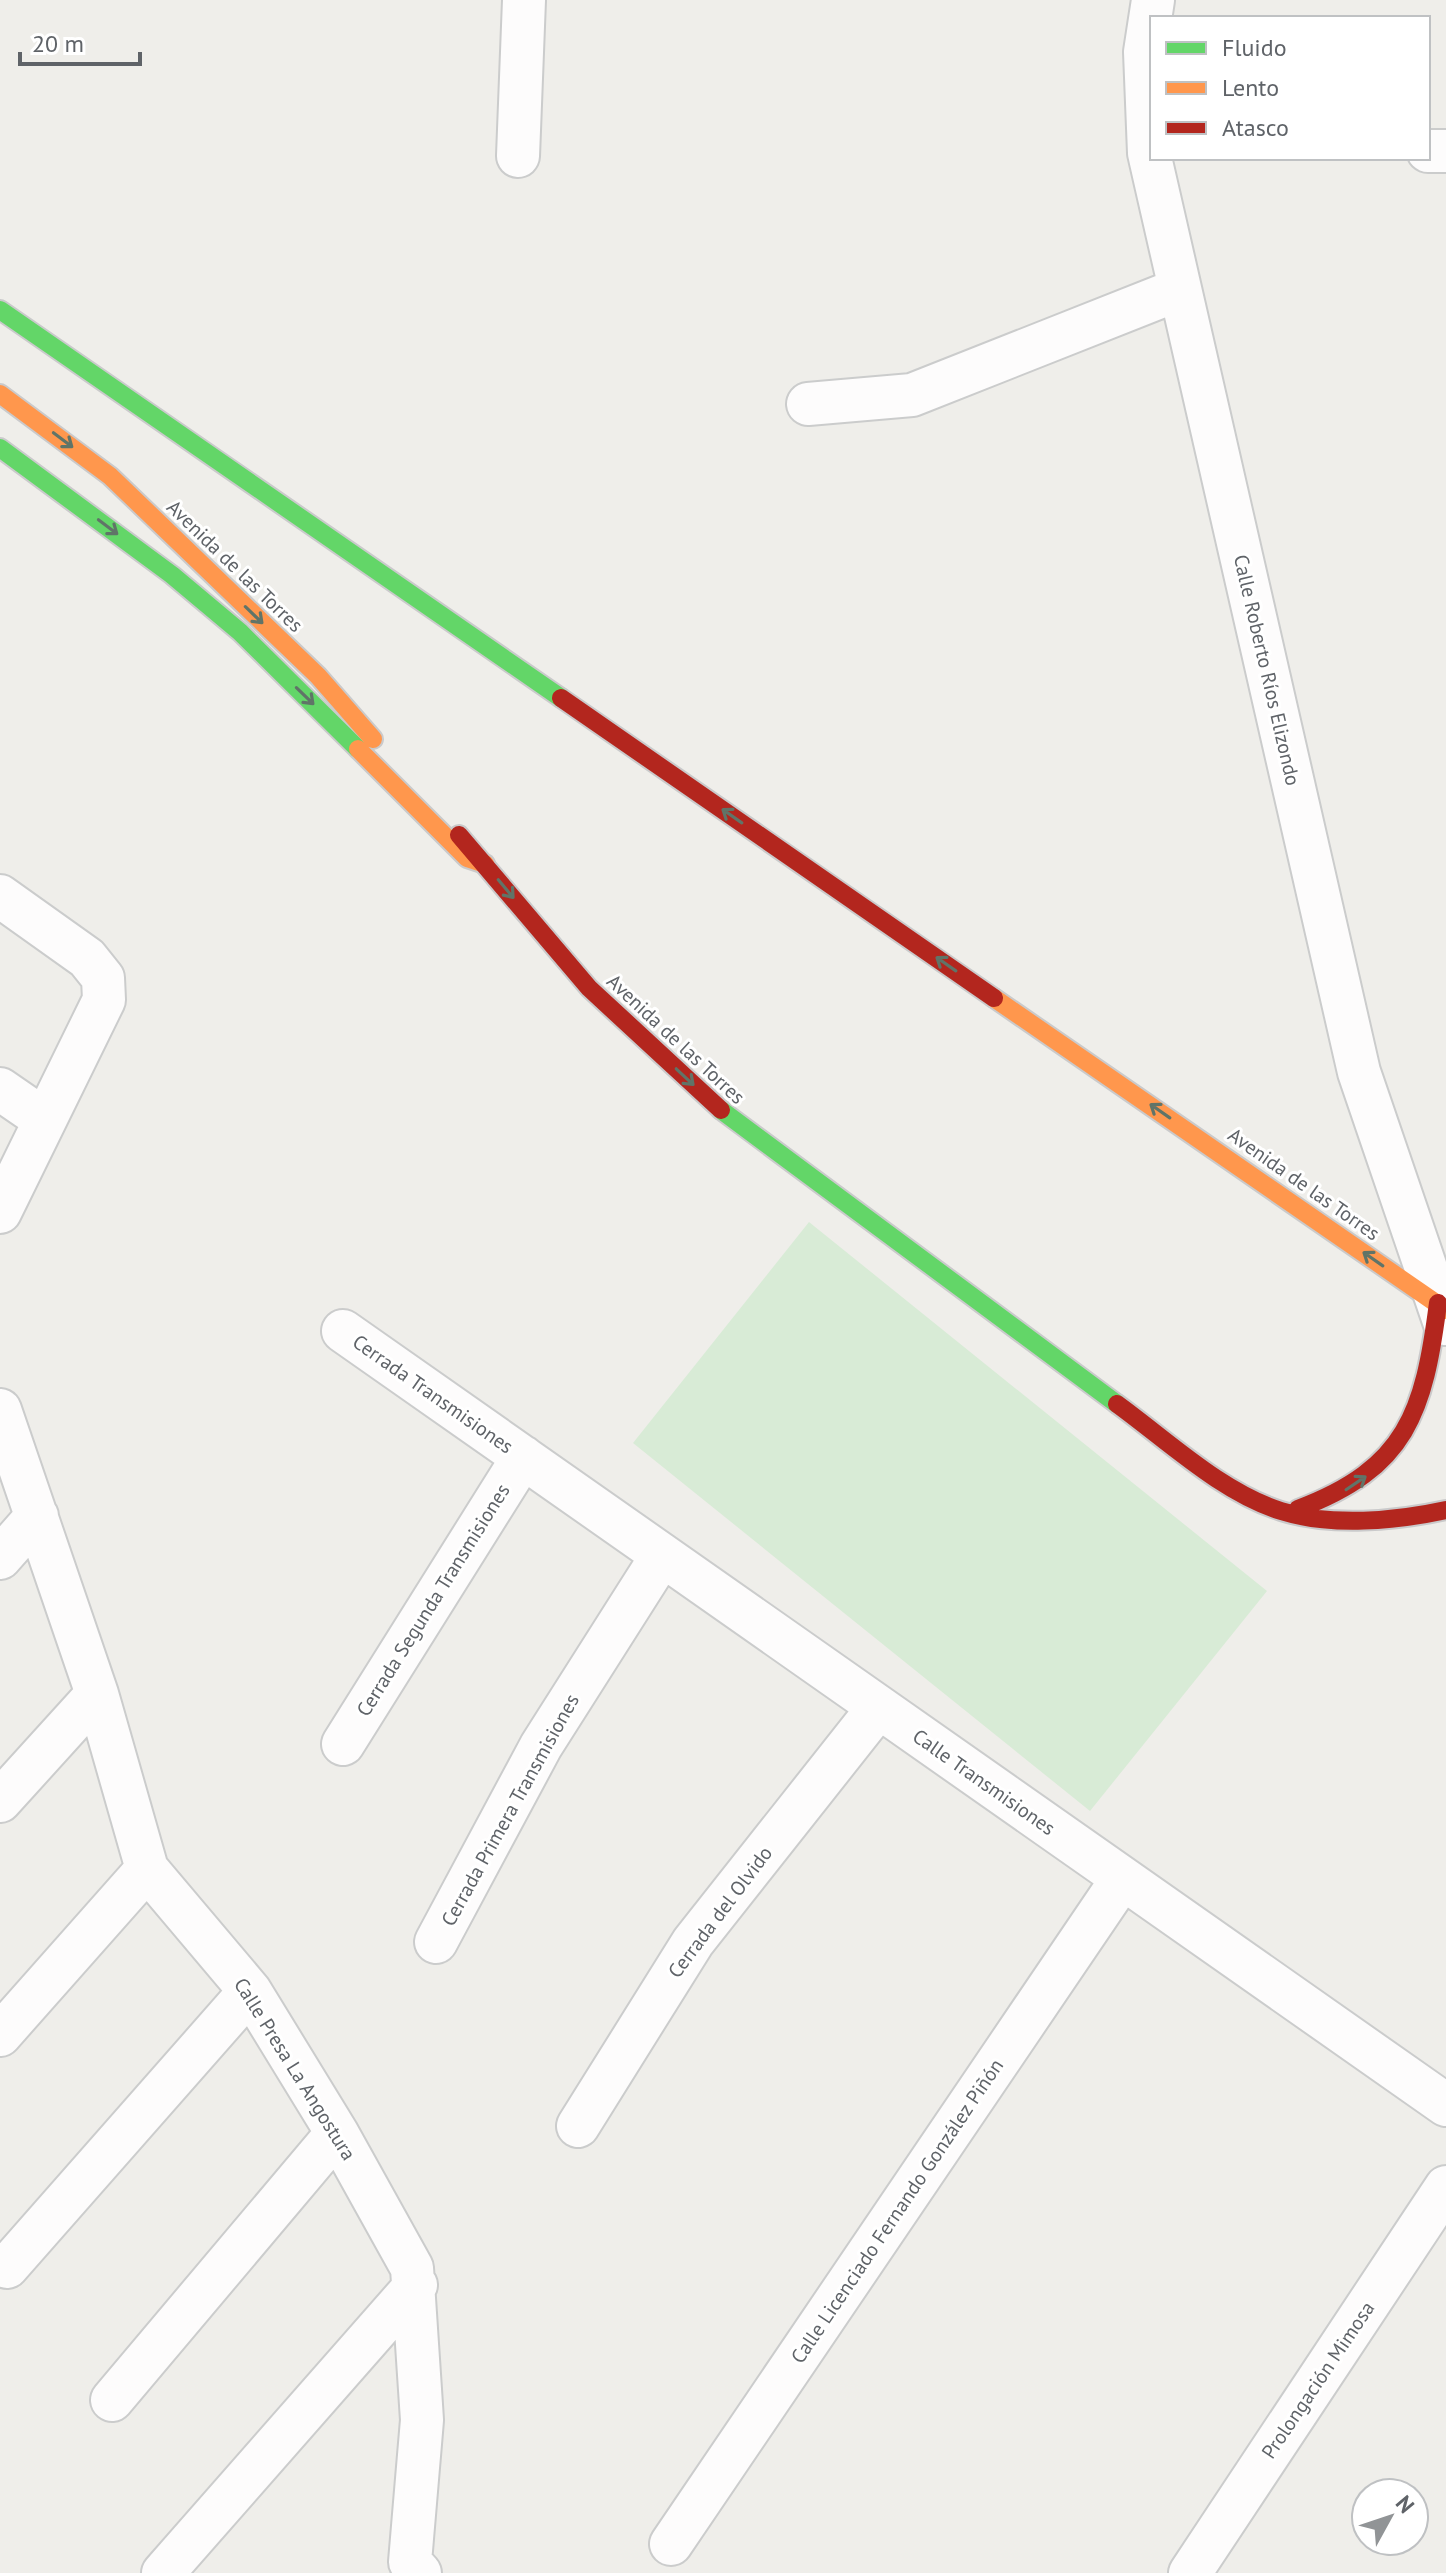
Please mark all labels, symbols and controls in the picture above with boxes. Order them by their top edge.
scale bar [20,16,140,66]
legend [1150,16,1430,160]
text: 20 m [32,28,84,59]
text: Fluido [1222,32,1287,63]
text: Lento [1222,72,1279,103]
text: Atasco [1222,112,1289,143]
one-way arrow [52,432,73,449]
street label: Avenida de las Torres [161,494,309,638]
one-way arrow [96,519,118,536]
street label: Calle Roberto Ríos Elizondo [1228,552,1306,788]
one-way arrow [244,606,264,625]
one-way arrow [295,686,314,705]
one-way arrow [721,808,743,824]
one-way arrow [497,878,515,899]
one-way arrow [935,956,957,972]
street label: Avenida de las Torres [601,968,751,1110]
one-way arrow [675,1067,695,1086]
one-way arrow [1149,1103,1171,1119]
street label: Avenida de las Torres [1223,1122,1385,1246]
one-way arrow [1363,1251,1385,1267]
street label: Cerrada Transmisiones [348,1329,518,1459]
one-way arrow [1344,1475,1366,1492]
street label: Cerrada Segunda Transmisiones [351,1479,515,1721]
street label: Cerrada Primera Transmisiones [435,1689,585,1931]
street label: Calle Transmisiones [908,1723,1060,1841]
street label: Cerrada del Olvido [662,1841,778,1983]
street label: Calle Presa La Angostura [228,1973,362,2165]
street label: Calle Licenciado Fernando González Piñón [785,2054,1009,2368]
street label: Prolongación Mimosa [1256,2296,1380,2464]
north arrow [1350,2477,1430,2557]
text: N [1390,2490,1421,2519]

